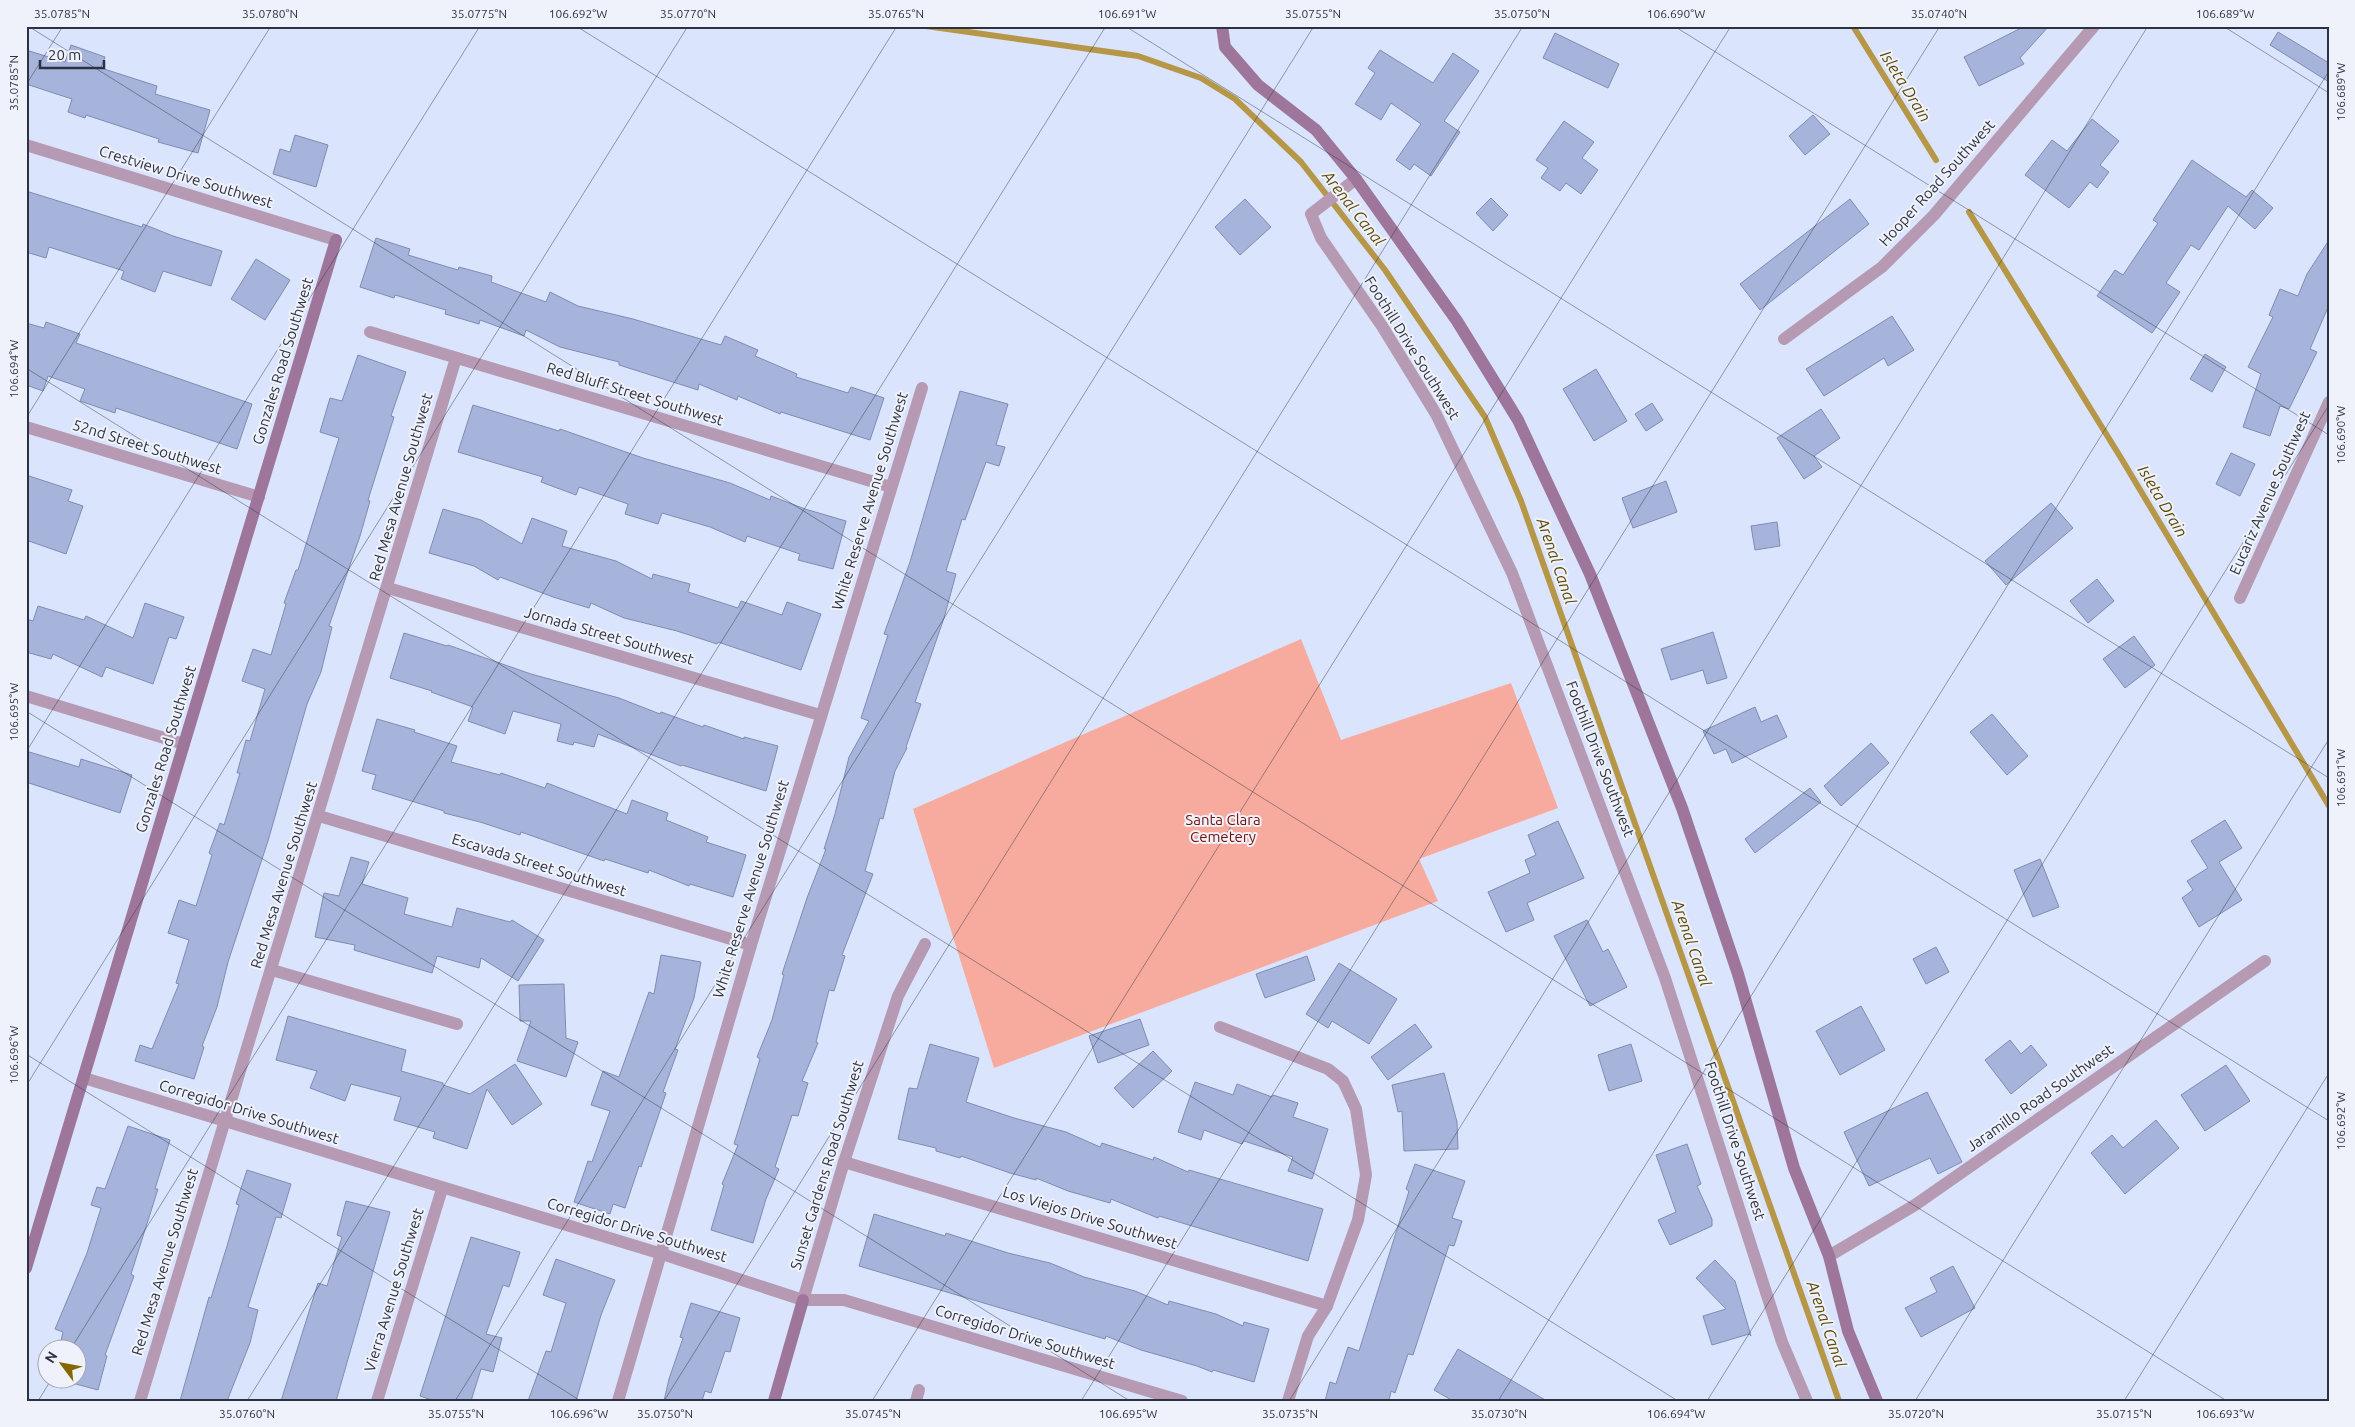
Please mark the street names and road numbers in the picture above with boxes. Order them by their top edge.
street label: Hooper Road Southwest [1875,116,1998,249]
street label: Crestview Drive Southwest [97,142,275,211]
street label: Foothill Drive Southwest [1361,273,1464,423]
street label: Gonzales Road Southwest [249,275,316,447]
street label: Red Bluff Street Southwest [545,358,726,429]
street label: White Reserve Avenue Southwest [828,390,911,612]
street label: Red Mesa Avenue Southwest [366,391,436,583]
street label: Eucariz Avenue Southwest [2226,408,2313,577]
street label: 52nd Street Southwest [71,416,224,477]
street label: Jornada Street Southwest [523,603,696,668]
street label: Gonzales Road Southwest [132,663,199,835]
street label: Foothill Drive Southwest [1563,678,1638,839]
street label: White Reserve Avenue Southwest [709,778,792,1000]
street label: Red Mesa Avenue Southwest [247,779,320,970]
street label: Escavada Street Southwest [450,830,629,899]
street label: Jaramillo Road Southwest [1963,1040,2116,1155]
street label: Sunset Gardens Road Southwest [787,1058,867,1272]
street label: Foothill Drive Southwest [1702,1059,1769,1222]
street label: Corregidor Drive Southwest [157,1076,341,1147]
street label: Red Mesa Avenue Southwest [128,1166,201,1357]
street label: Los Viejos Drive Southwest [1001,1183,1180,1252]
street label: Corregidor Drive Southwest [545,1194,729,1265]
street label: Vierra Avenue Southwest [360,1206,427,1374]
street label: Corregidor Drive Southwest [933,1301,1117,1372]

